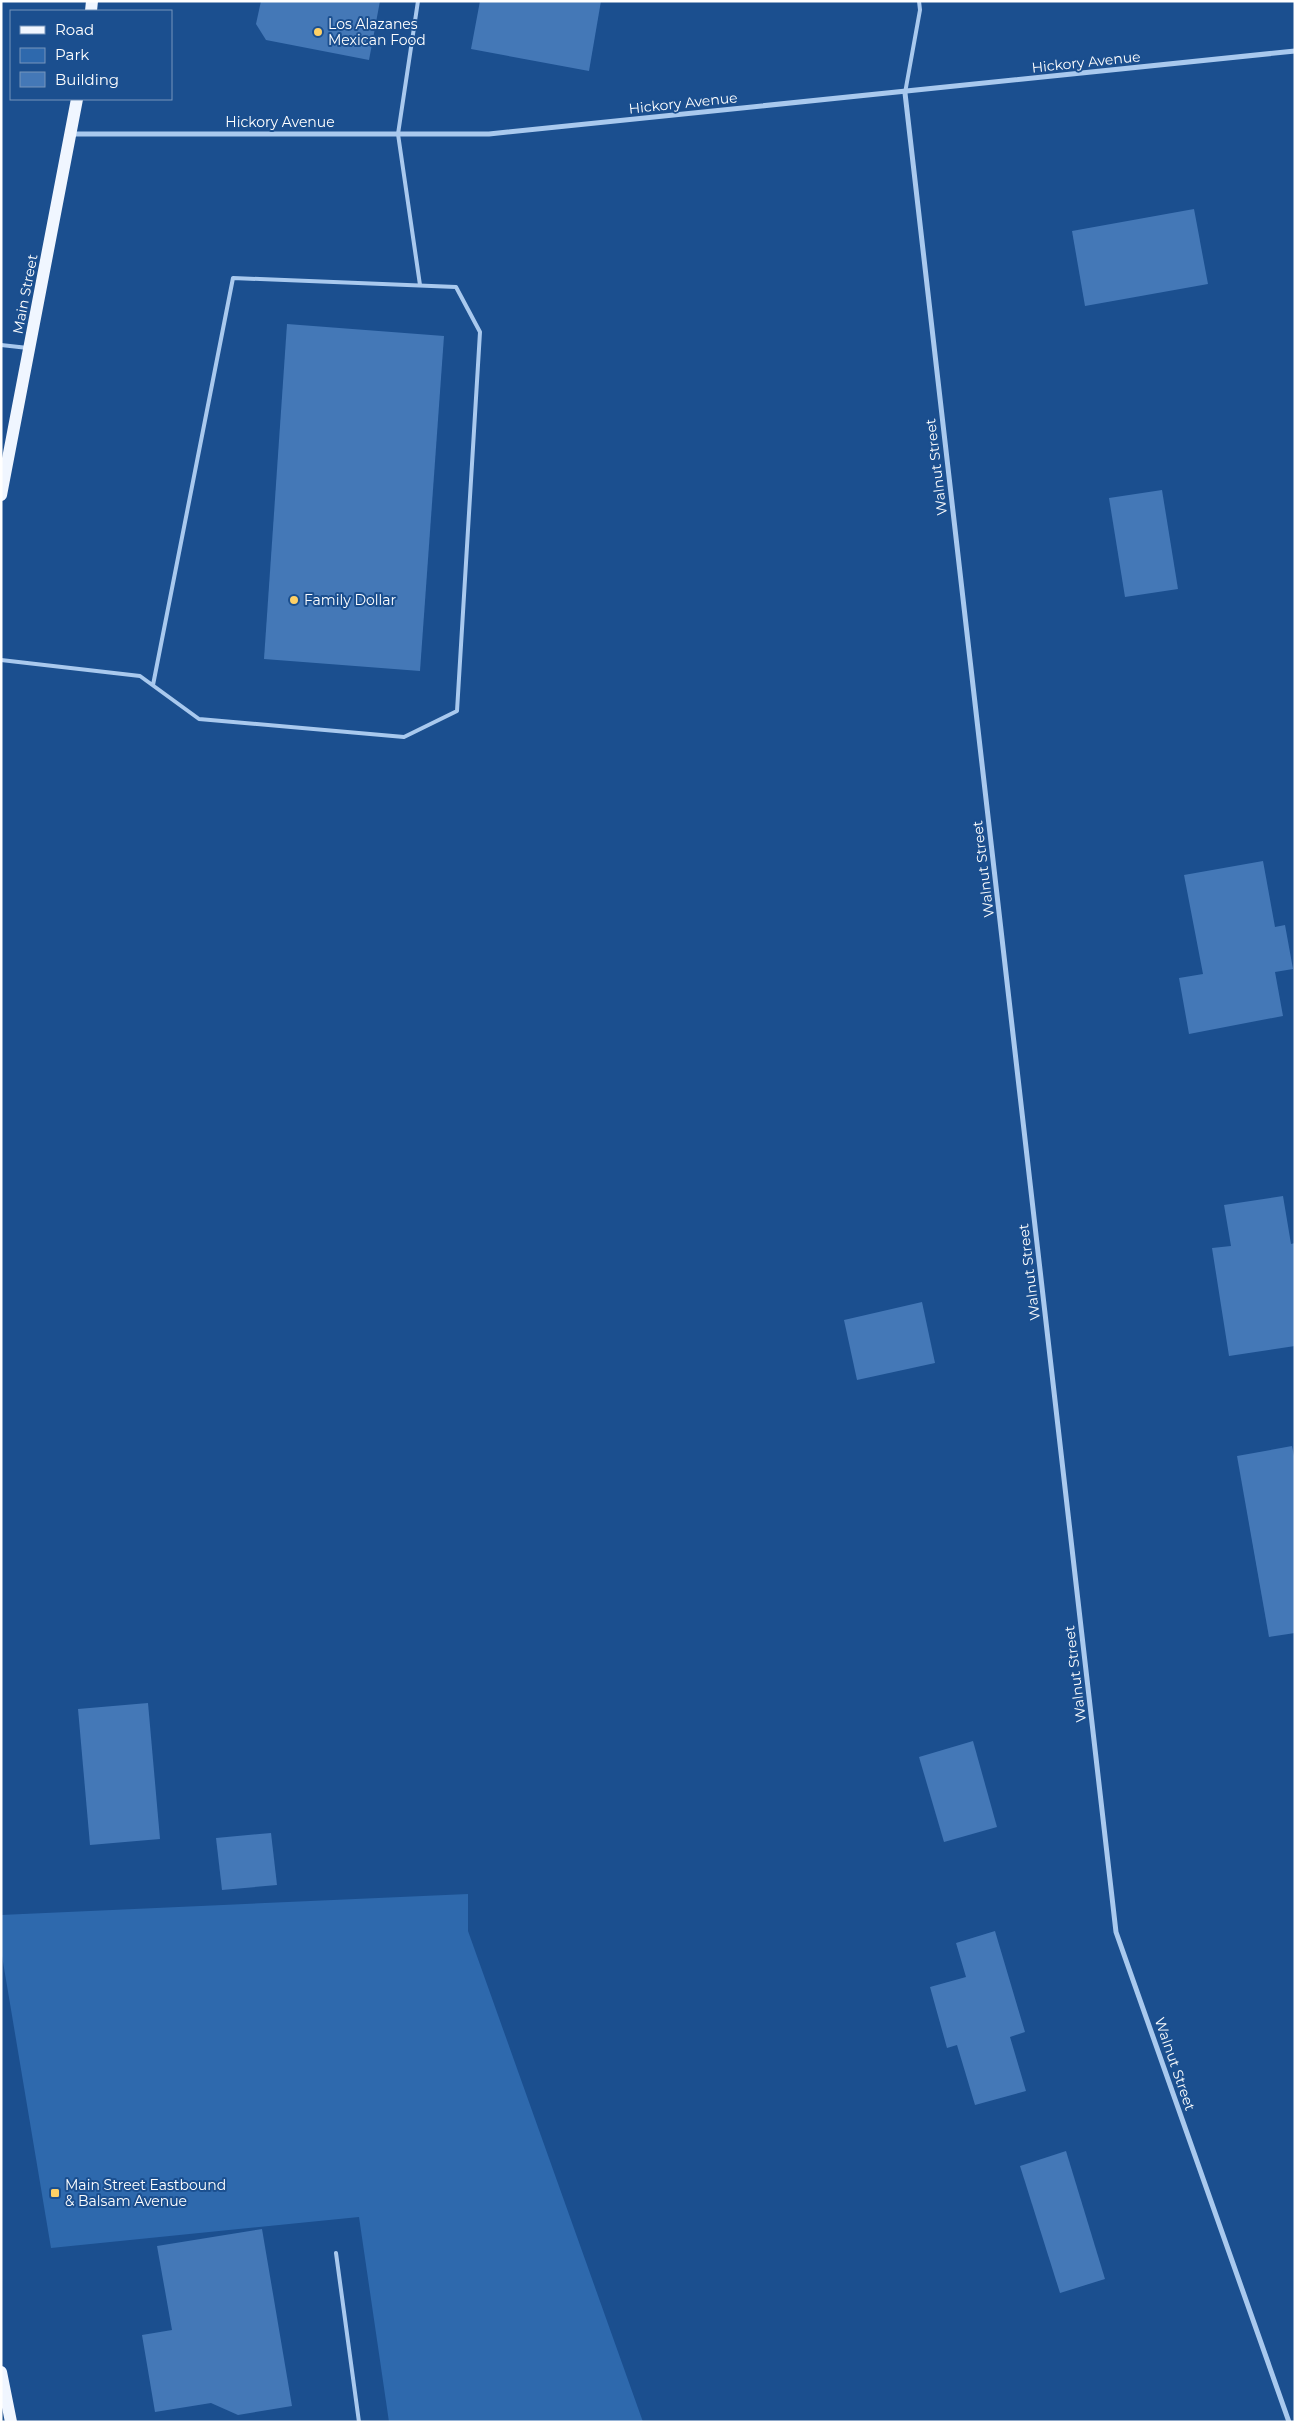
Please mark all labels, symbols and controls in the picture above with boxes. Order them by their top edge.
legend [10,10,172,100]
place label: Los Alazanes Mexican Food [328,15,426,49]
text: Road [55,20,94,39]
marker: Los Alazanes Mexican Food [312,26,324,38]
text: Park [55,45,89,64]
street label: Hickory Avenue [1031,47,1141,77]
text: Building [55,70,119,89]
street label: Hickory Avenue [628,88,738,118]
street label: Hickory Avenue [225,113,335,131]
street label: Main Street [8,252,42,335]
street label: Walnut Street [921,417,951,516]
place label: Family Dollar [304,591,397,609]
marker: Family Dollar [288,594,300,606]
street label: Walnut Street [968,819,998,918]
street label: Walnut Street [1014,1222,1044,1321]
street label: Walnut Street [1060,1624,1090,1723]
street label: Walnut Street [1151,2015,1199,2113]
place label: Main Street Eastbound & Balsam Avenue [65,2176,226,2210]
marker: Main Street Eastbound & Balsam Avenue [49,2187,61,2199]

